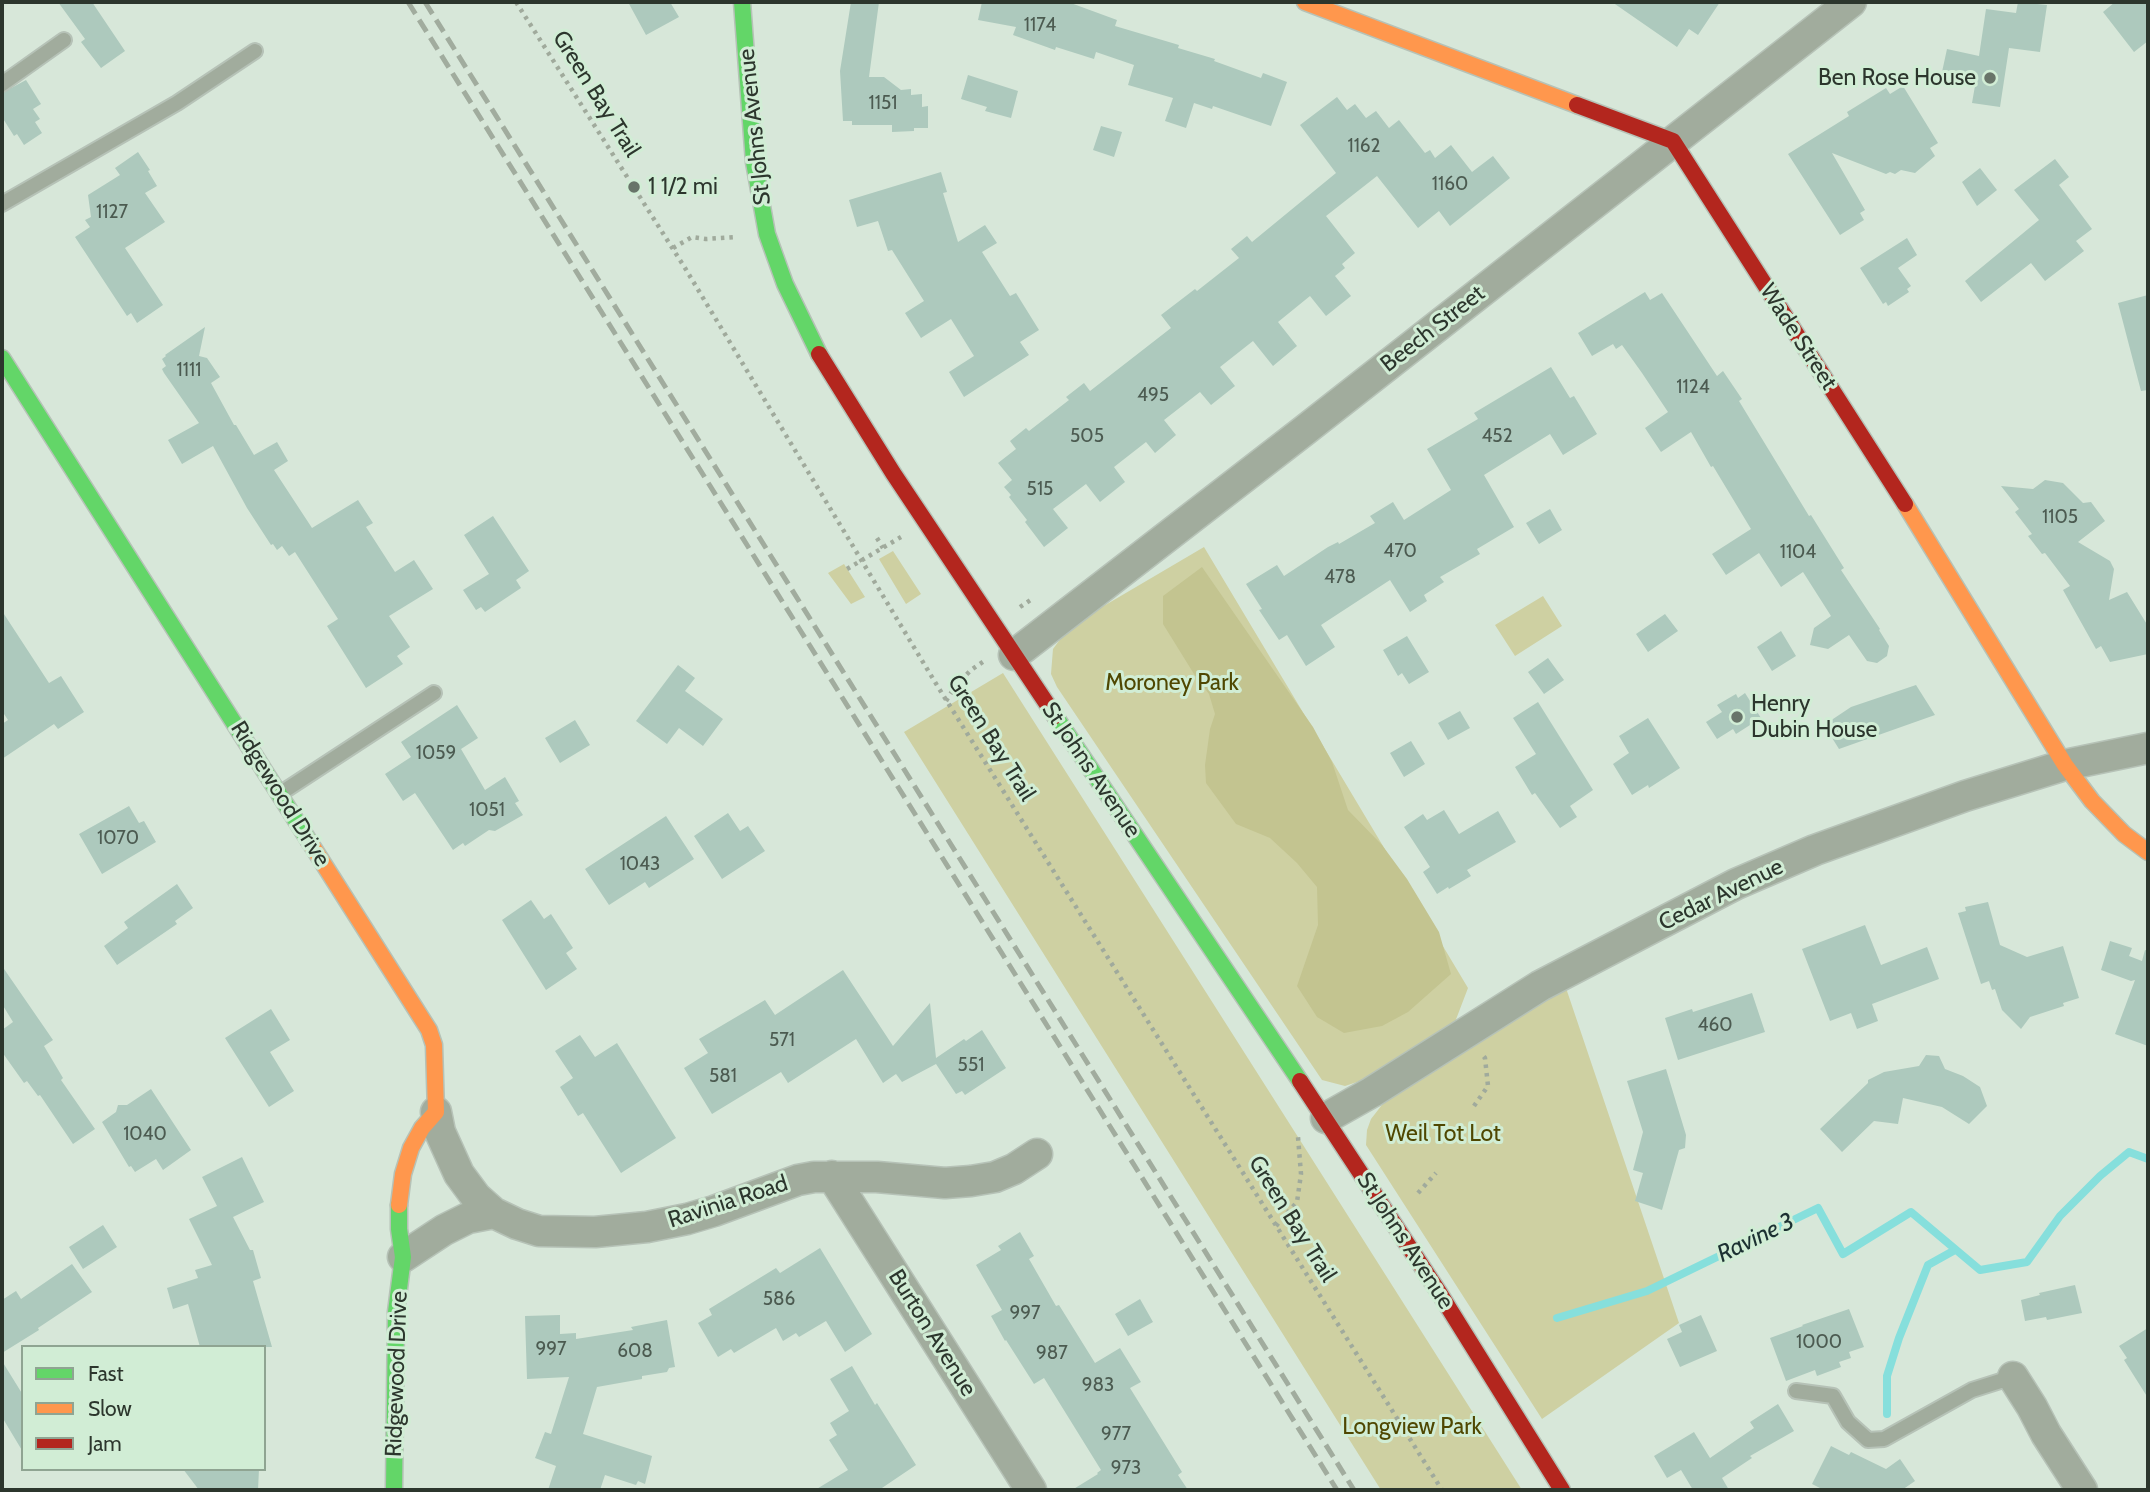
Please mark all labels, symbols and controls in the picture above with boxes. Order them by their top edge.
house number: 1174 [1024,14,1056,36]
street label: Green Bay Trail [546,26,646,162]
street label: St Johns Avenue [733,47,777,207]
place label: Ben Rose House [1818,64,1976,92]
marker: Ben Rose House [1982,70,1998,86]
house number: 1151 [869,92,897,114]
house number: 1162 [1347,135,1381,157]
place label: 1 1/2 mi [648,173,718,201]
house number: 1160 [1432,173,1468,195]
marker: 1 1/2 mi [626,179,642,195]
house number: 1127 [96,201,128,223]
street label: Wade Street [1754,279,1842,395]
street label: Beech Street [1375,280,1491,378]
house number: 1111 [177,359,201,381]
house number: 1124 [1676,376,1710,398]
house number: 495 [1137,384,1169,406]
house number: 505 [1070,425,1104,447]
house number: 452 [1481,425,1513,447]
house number: 515 [1027,478,1053,500]
house number: 1105 [2042,506,2078,528]
house number: 470 [1383,540,1417,562]
house number: 1104 [1780,541,1816,563]
house number: 478 [1324,566,1356,588]
park label: Moroney Park [1105,669,1239,697]
street label: Green Bay Trail [941,670,1041,806]
place label: Henry Dubin House [1751,690,1877,744]
street label: St Johns Avenue [1036,697,1146,843]
marker: Henry Dubin House [1729,709,1745,725]
street label: Ridgewood Drive [224,716,336,872]
house number: 1059 [416,742,456,764]
house number: 1051 [469,799,505,821]
house number: 1070 [97,827,139,849]
house number: 1043 [620,853,660,875]
street label: Cedar Avenue [1654,853,1788,937]
house number: 460 [1697,1014,1733,1036]
house number: 571 [769,1029,795,1051]
house number: 551 [958,1054,984,1076]
house number: 581 [709,1065,737,1087]
park label: Weil Tot Lot [1385,1120,1501,1148]
house number: 1040 [123,1123,167,1145]
street label: Green Bay Trail [1242,1151,1342,1287]
street label: St Johns Avenue [1351,1168,1459,1314]
street label: Ravinia Road [665,1170,791,1234]
water label: Ravine 3 [1713,1207,1799,1269]
street label: Burton Avenue [882,1265,982,1401]
house number: 586 [763,1288,795,1310]
street label: Ridgewood Drive [380,1291,414,1457]
house number: 997 [1009,1302,1041,1324]
house number: 1000 [1796,1331,1842,1353]
house number: 997 [535,1338,567,1360]
house number: 608 [617,1340,653,1362]
house number: 987 [1036,1342,1068,1364]
legend [21,1345,266,1471]
text: Fast [88,1361,124,1386]
house number: 983 [1082,1374,1114,1396]
text: Slow [88,1396,132,1421]
park label: Longview Park [1342,1413,1482,1441]
house number: 977 [1101,1423,1131,1445]
text: Jam [88,1431,122,1456]
house number: 973 [1111,1457,1141,1479]

